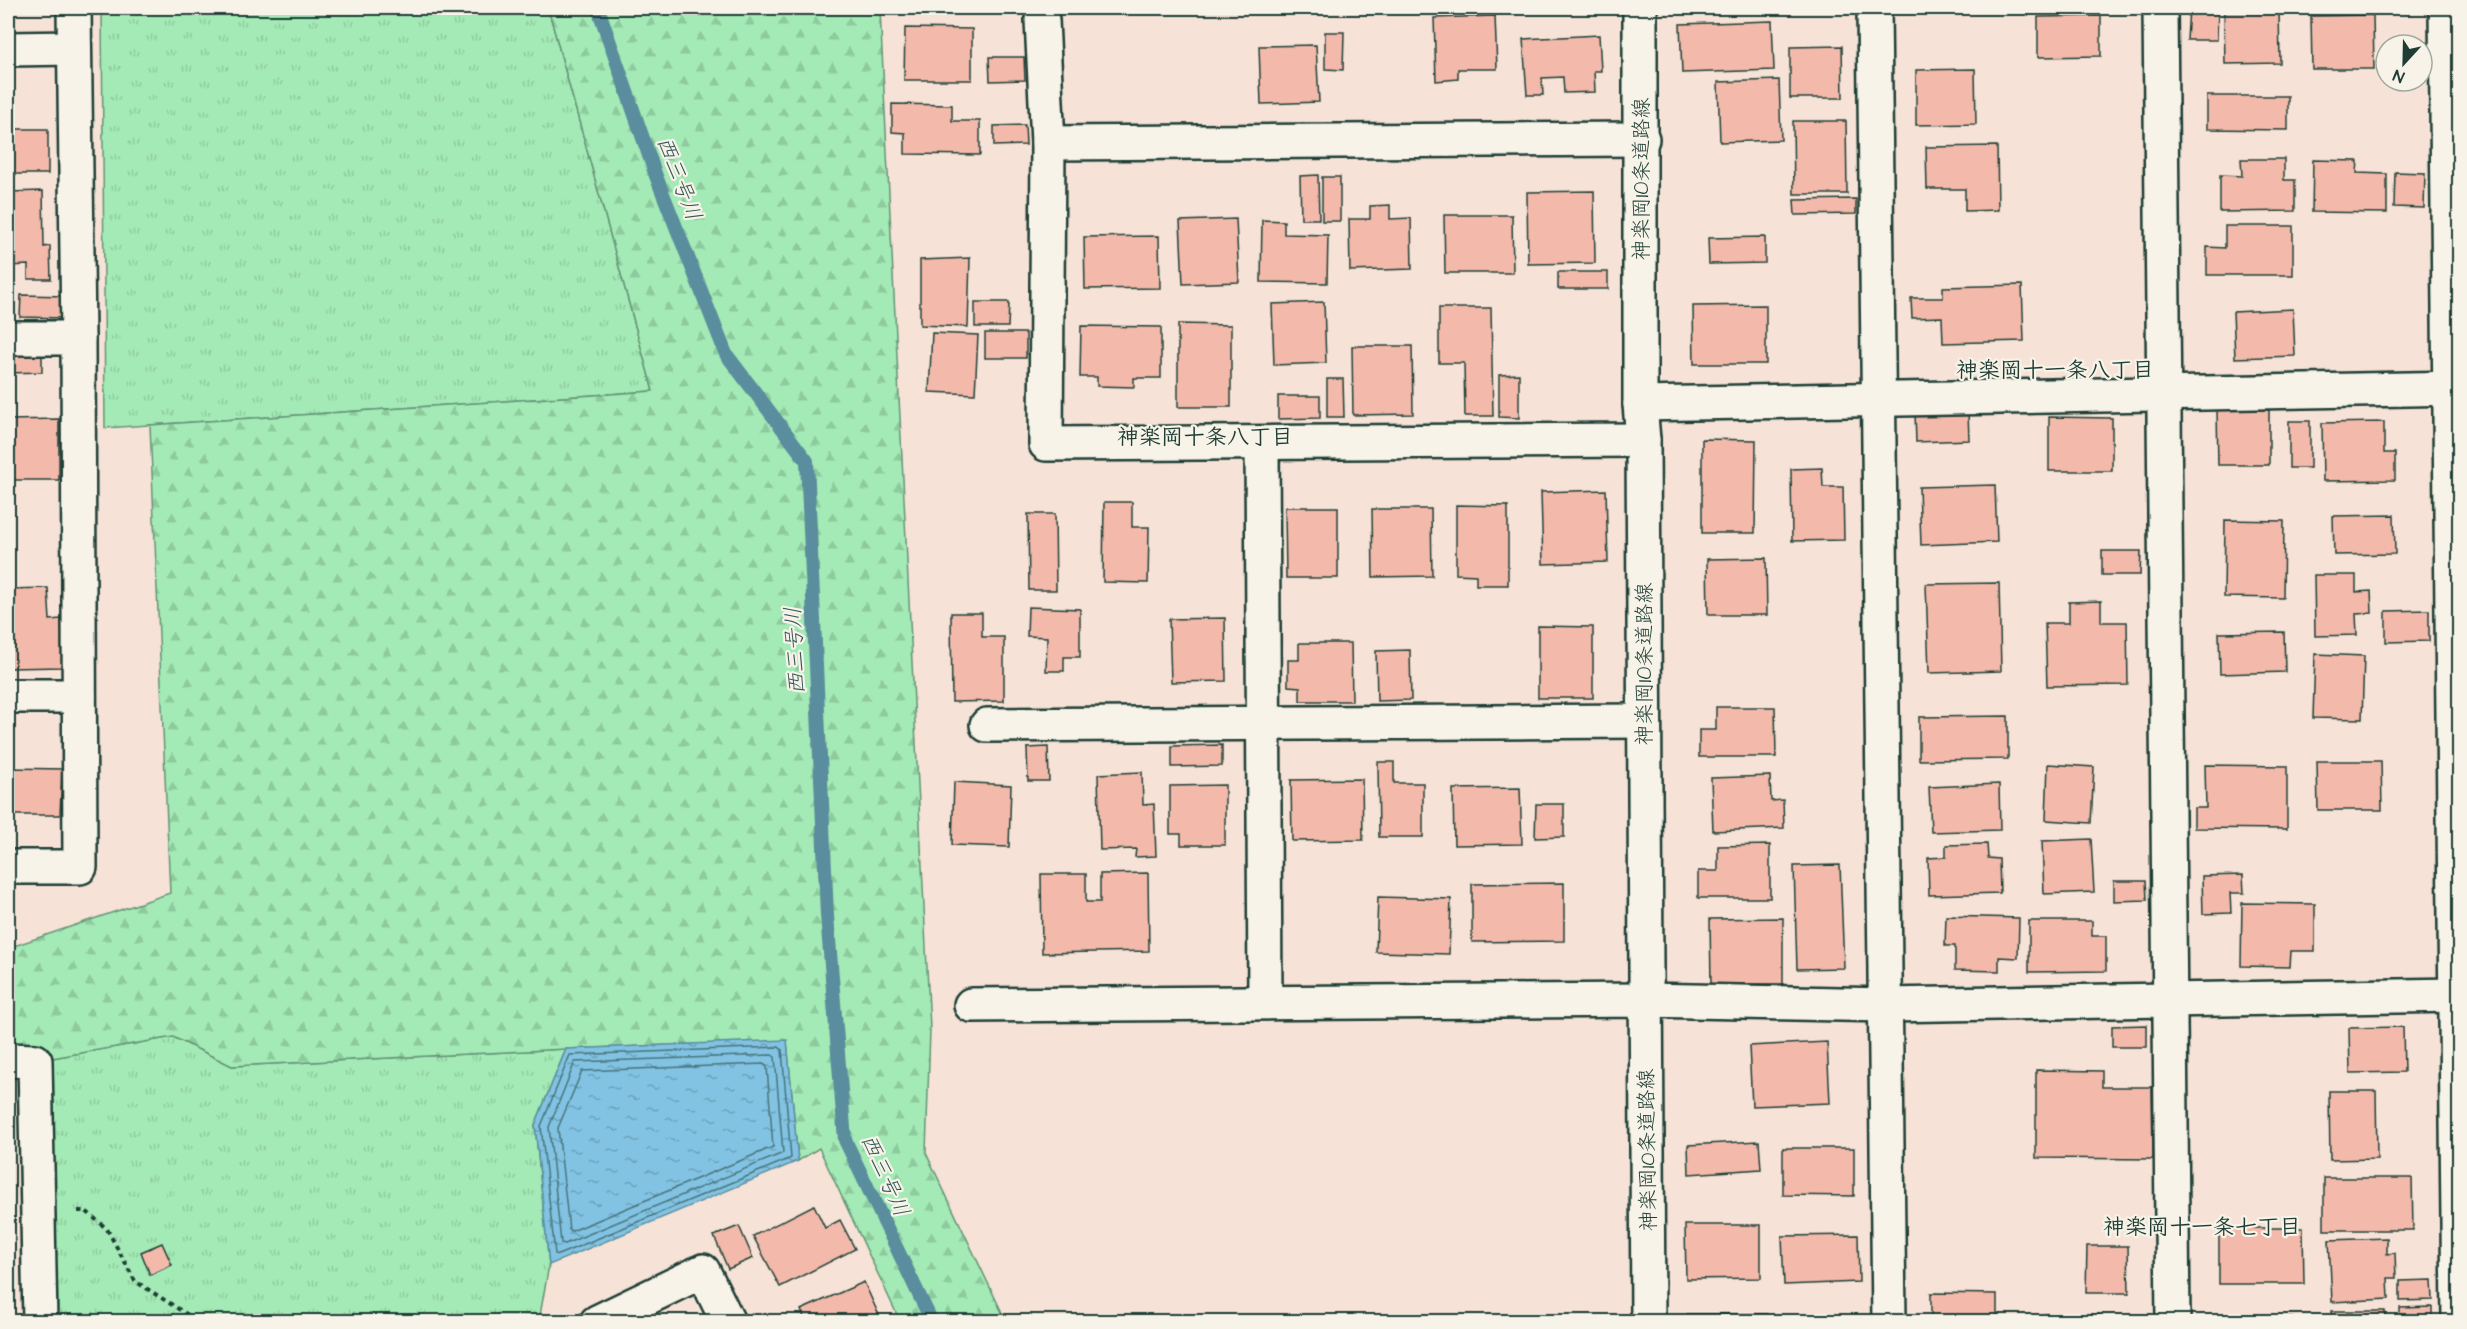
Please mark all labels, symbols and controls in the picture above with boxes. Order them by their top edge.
north arrow [2374,33,2434,93]
text: N [2390,64,2408,88]
street label: 神楽岡10条道路線 [1627,98,1656,260]
water label: 西三号川 [648,132,709,225]
district label: 神楽岡十一条八丁目 [1956,355,2154,386]
district label: 神楽岡十条八丁目 [1117,422,1293,453]
street label: 神楽岡10条道路線 [1630,583,1659,745]
water label: 西三号川 [778,606,813,696]
street label: 神楽岡10条道路線 [1632,1068,1663,1232]
water label: 西三号川 [853,1129,917,1222]
district label: 神楽岡十一条七丁目 [2103,1212,2301,1243]

